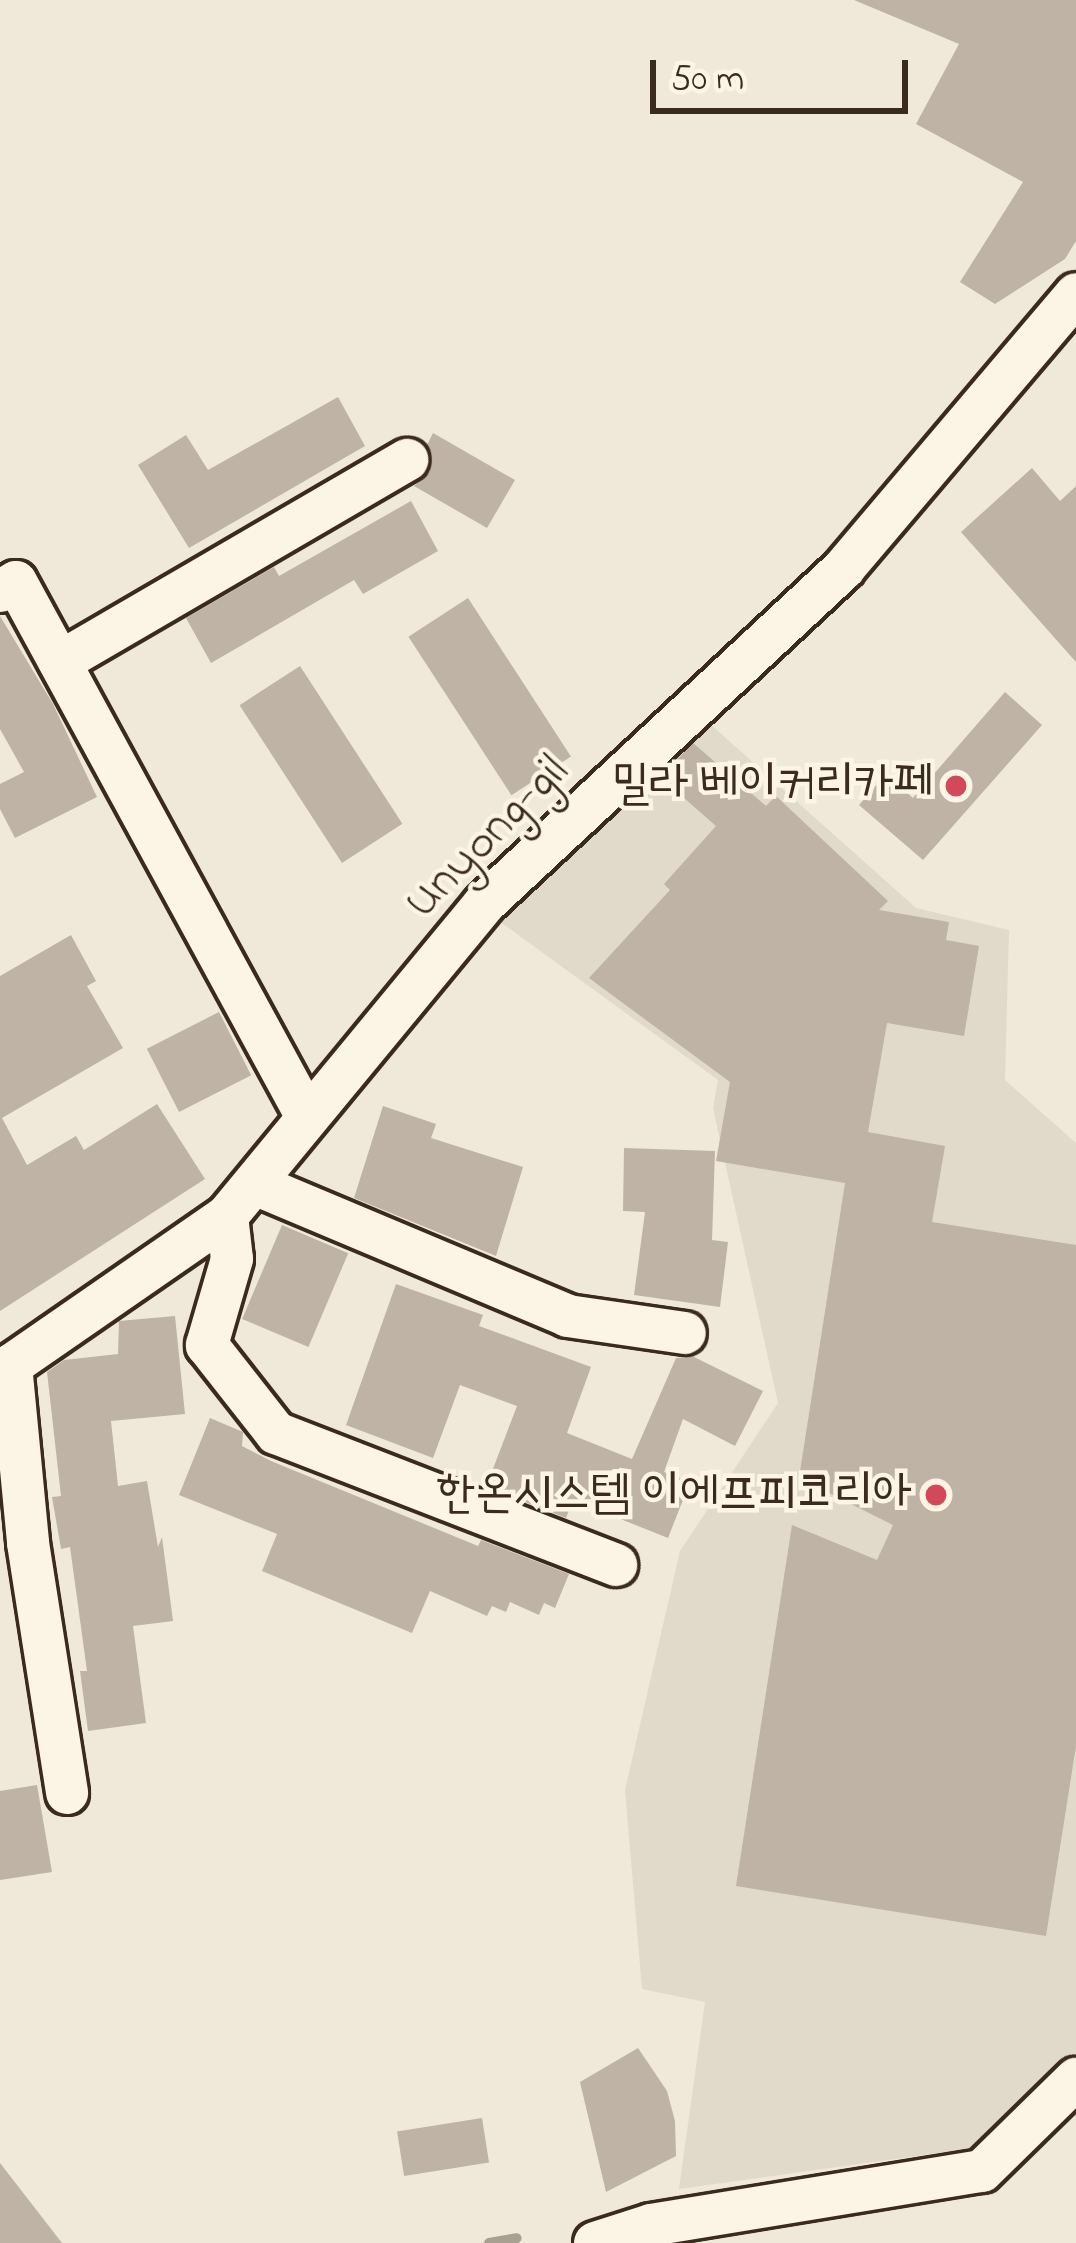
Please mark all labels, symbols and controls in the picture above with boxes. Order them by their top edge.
scale bar [656,36,914,110]
text: 50 m [671,54,744,107]
street label: Unyong-gil [394,744,582,932]
place label: 밀라 베이커리카페 [611,757,932,815]
marker: 밀라 베이커리카페 [943,773,969,799]
place label: 한온시스템 이에프피코리아 [436,1466,912,1524]
marker: 한온시스템 이에프피코리아 [923,1482,949,1508]

